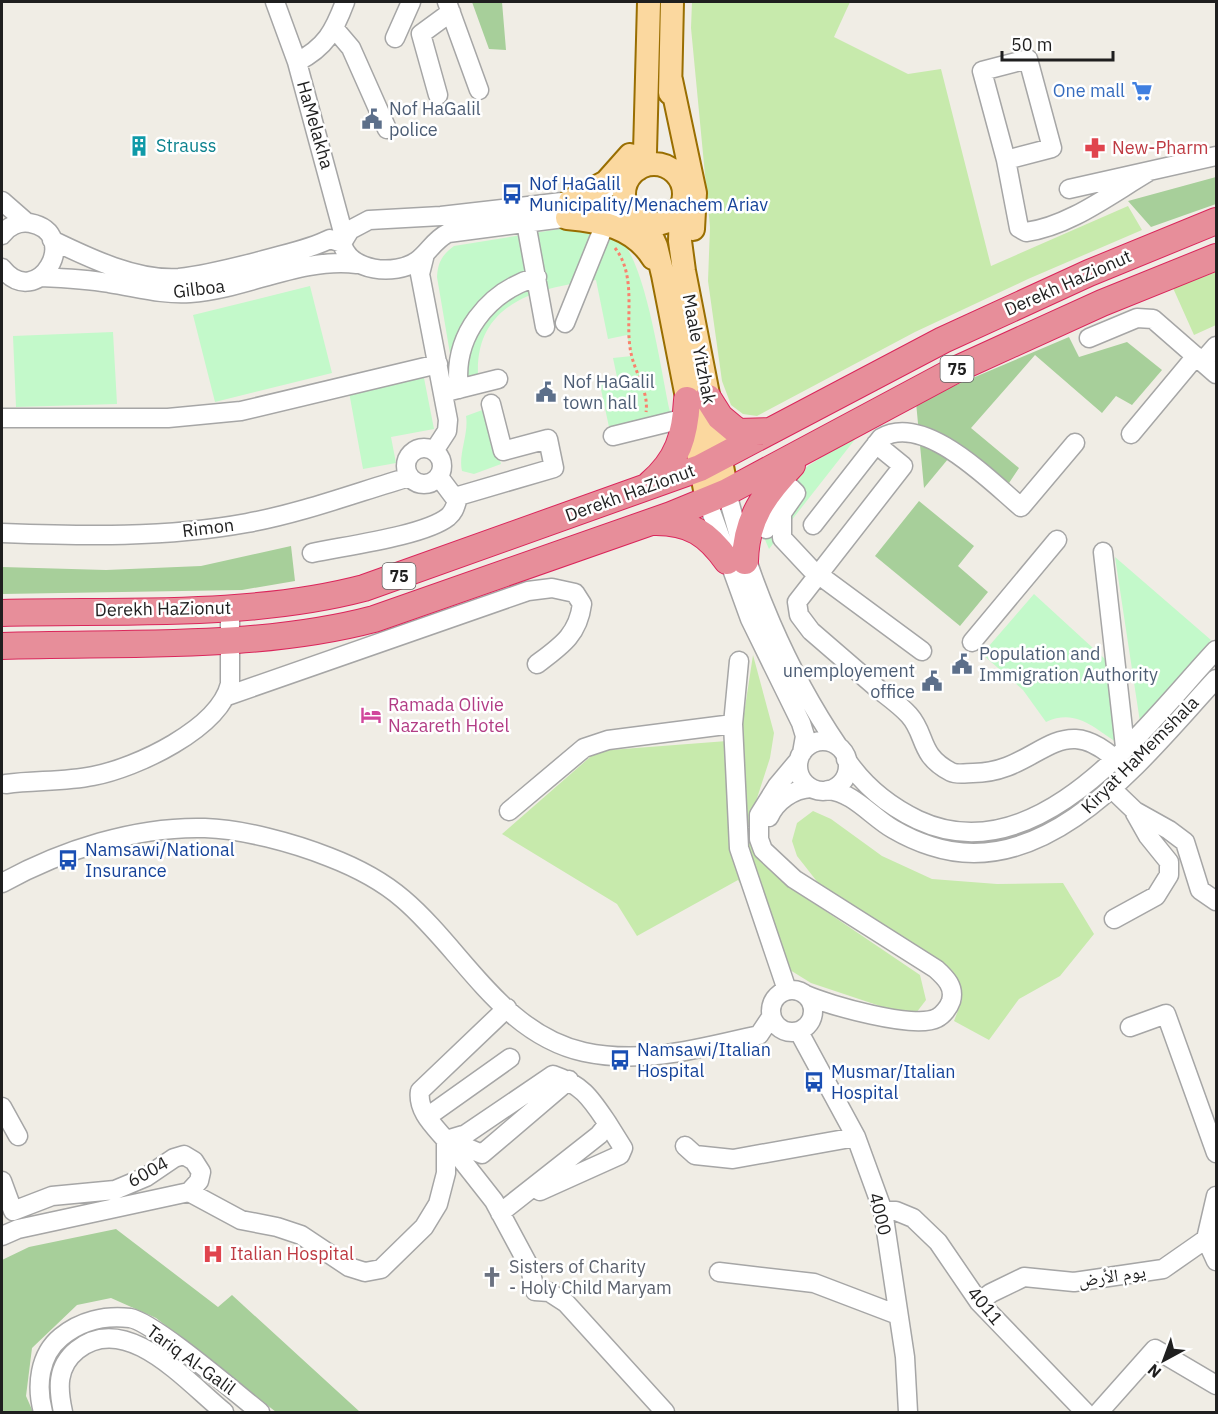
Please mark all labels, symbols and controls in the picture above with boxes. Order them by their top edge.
scale bar [1002,24,1113,62]
text: 50 m [1011,33,1053,56]
street label: HaMelakha [292,78,339,172]
place label: One mall [1053,79,1125,102]
supermarket icon: One mall [1130,79,1154,103]
place label: Nof HaGalil police [389,97,481,141]
public building icon: Nof HaGalil police [360,107,384,131]
building icon: Strauss [127,134,151,158]
place label: Strauss [156,134,217,157]
pharmacy icon: New-Pharm [1083,136,1107,160]
place label: New-Pharm [1112,136,1209,159]
place label: Nof HaGalil Municipality/Menachem Ariav [529,172,768,216]
bus stop icon: Nof HaGalil Municipality/Menachem Ariav [500,182,524,206]
street label: Derekh HaZionut [1001,244,1135,321]
street label: Gilboa [172,274,227,303]
street label: Maale Yitzhak [678,292,722,406]
road number: 75 [940,356,974,382]
place label: Nof HaGalil town hall [563,370,655,414]
public building icon: Nof HaGalil town hall [534,380,558,404]
street label: Derekh HaZionut [562,458,698,527]
street label: Rimon [181,513,235,542]
road number: 75 [382,563,416,589]
street label: Derekh HaZionut [95,596,231,621]
place label: Population and Immigration Authority [979,642,1158,686]
public building icon: Population and Immigration Authority [950,652,974,676]
place label: unemployement office [783,659,915,703]
public building icon: unemployement office [920,669,944,693]
street label: Kiryat HaMemshala [1076,691,1204,818]
place label: Ramada Olivie Nazareth Hotel [388,693,509,737]
hotel icon: Ramada Olivie Nazareth Hotel [359,703,383,727]
place label: Namsawi/National Insurance [85,838,235,882]
bus stop icon: Namsawi/National Insurance [56,848,80,872]
place label: Namsawi/Italian Hospital [637,1038,771,1082]
bus stop icon: Namsawi/Italian Hospital [608,1048,632,1072]
place label: Musmar/Italian Hospital [831,1060,956,1104]
bus stop icon: Musmar/Italian Hospital [802,1070,826,1094]
street label: 6004 [123,1151,172,1192]
street label: 4000 [864,1190,897,1238]
hospital icon: Italian Hospital [201,1242,225,1266]
place label: Italian Hospital [230,1242,354,1265]
place label: Sisters of Charity - Holy Child Maryam [509,1255,672,1299]
street label: يوم الأرض [1077,1259,1147,1293]
church icon: Sisters of Charity - Holy Child Maryam [480,1265,504,1289]
street label: 4011 [963,1282,1008,1330]
street label: Tariq Al-Galil [142,1320,240,1400]
north arrow [1134,1330,1194,1390]
text: N [1143,1360,1165,1383]

